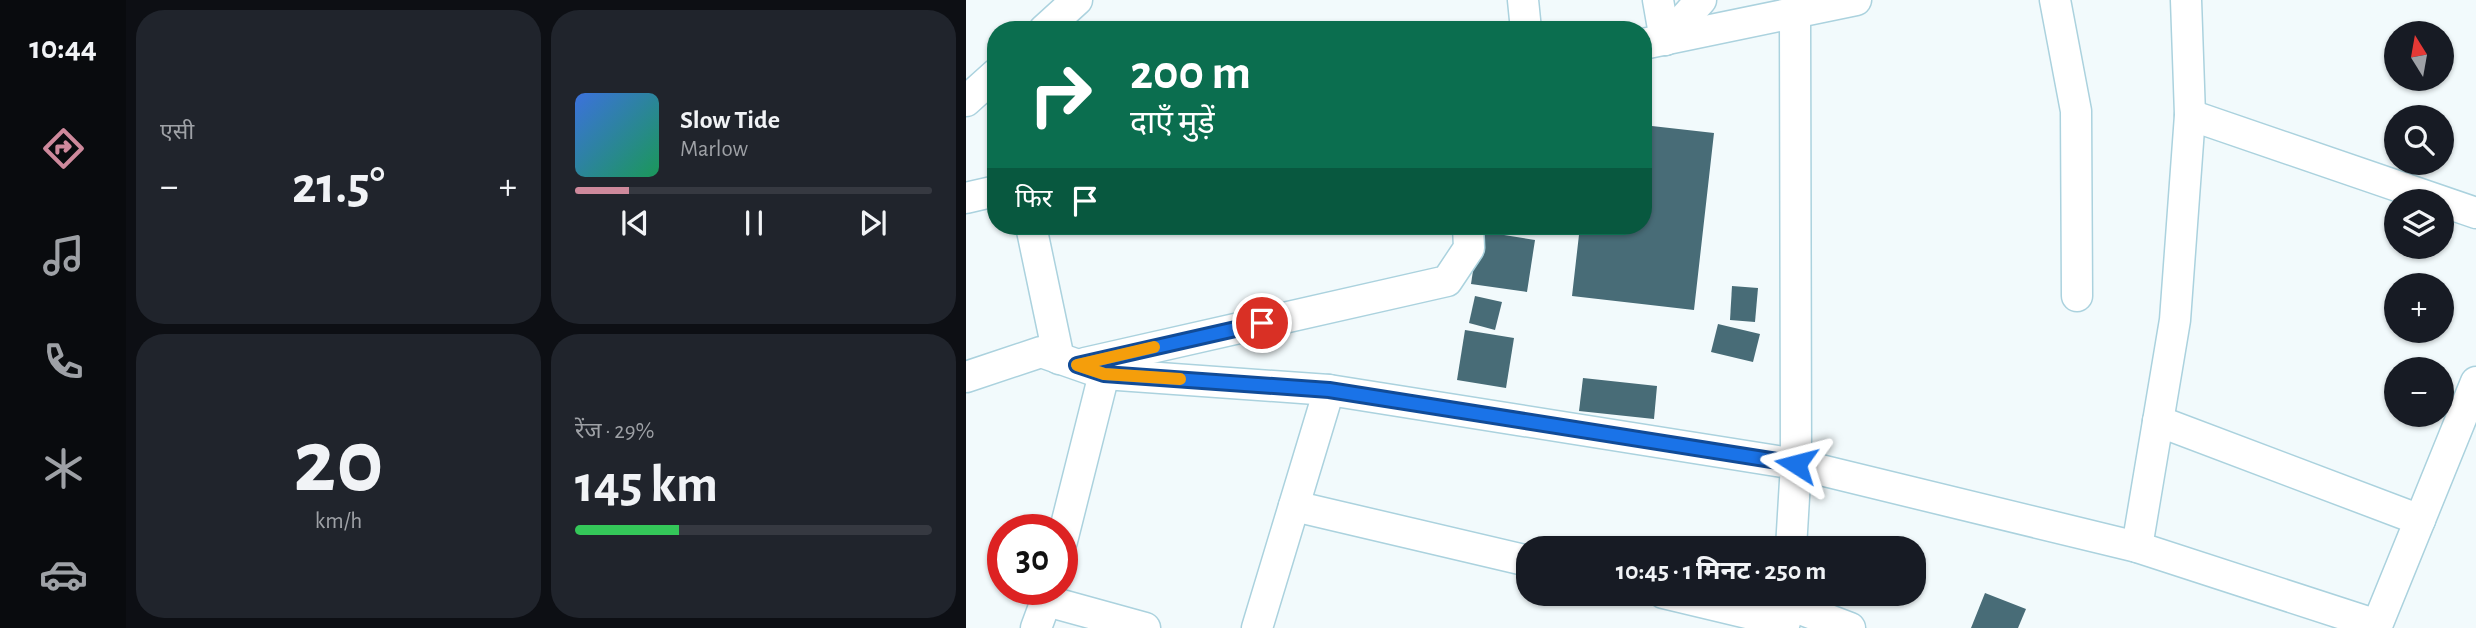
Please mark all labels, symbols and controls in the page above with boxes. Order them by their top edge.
north arrow [2384,21,2454,91]
map controls [2384,21,2454,427]
text: 10:44 [29,32,97,64]
icon: right [1015,49,1106,140]
text: 200 m [1130,49,1251,98]
button: search [2384,105,2454,175]
text: Slow Tide [680,107,780,133]
text: दाएँ मुड़ें [1130,107,1215,139]
text: एसी [160,121,194,144]
icon: directions [39,124,88,173]
text: Marlow [680,138,748,161]
text: 21.5° [292,160,385,212]
text: − [160,168,178,206]
text: + [499,168,517,206]
icon: arrive [1066,182,1104,220]
text: फिर [1015,186,1052,212]
button: layers [2384,189,2454,259]
icon: previous [616,204,654,242]
icon: pause [735,204,773,242]
icon: next [854,204,892,242]
icon: music [39,231,88,280]
button: + [2384,273,2454,343]
pin [1232,293,1292,353]
icon: arrive [1243,304,1281,342]
icon: phone [39,337,88,386]
button: − [2384,357,2454,427]
text: 20 [293,417,384,508]
text: रेंज · 29% [575,420,655,443]
position arrow [1759,427,1833,501]
icon: climate [39,444,88,493]
text: 145 km [575,459,718,511]
text: km/h [315,510,362,533]
speed limit sign: 30 [987,514,1078,605]
icon: car [39,550,88,599]
text: 10:45 · 1 मिनट · 250 m [1616,558,1826,584]

